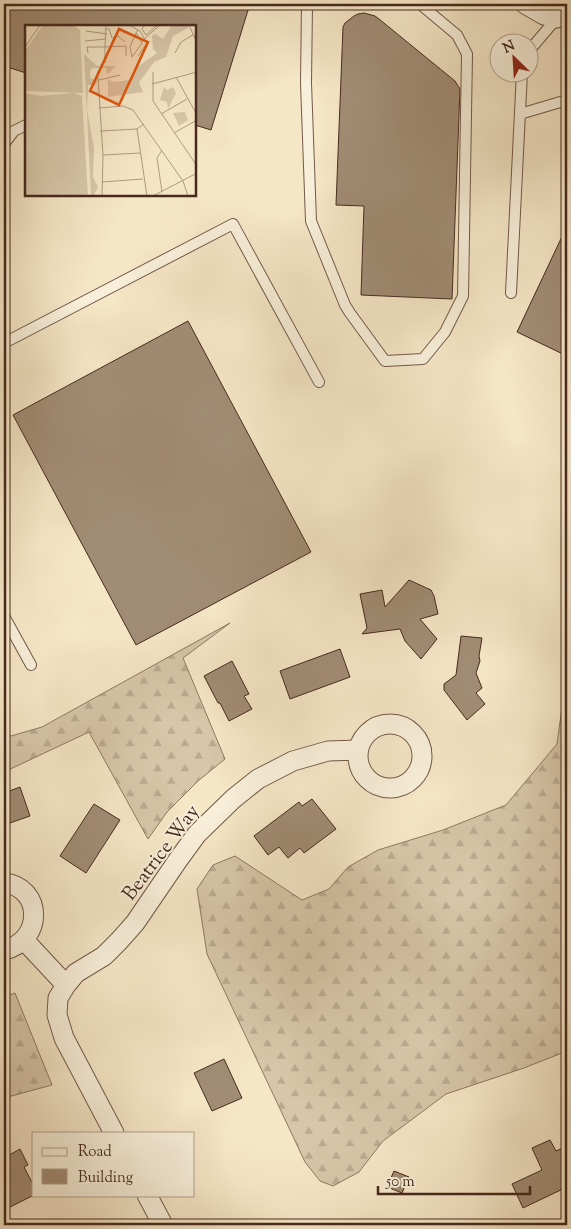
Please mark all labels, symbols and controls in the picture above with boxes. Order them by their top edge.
inset map [25,25,196,196]
north arrow [488,32,538,82]
text: N [500,37,519,59]
street label: Beatrice Way [116,799,208,908]
legend [32,1132,195,1196]
text: Road [78,1142,112,1163]
scale bar [378,1164,531,1196]
text: Building [78,1168,133,1189]
text: 50 m [385,1172,415,1193]

